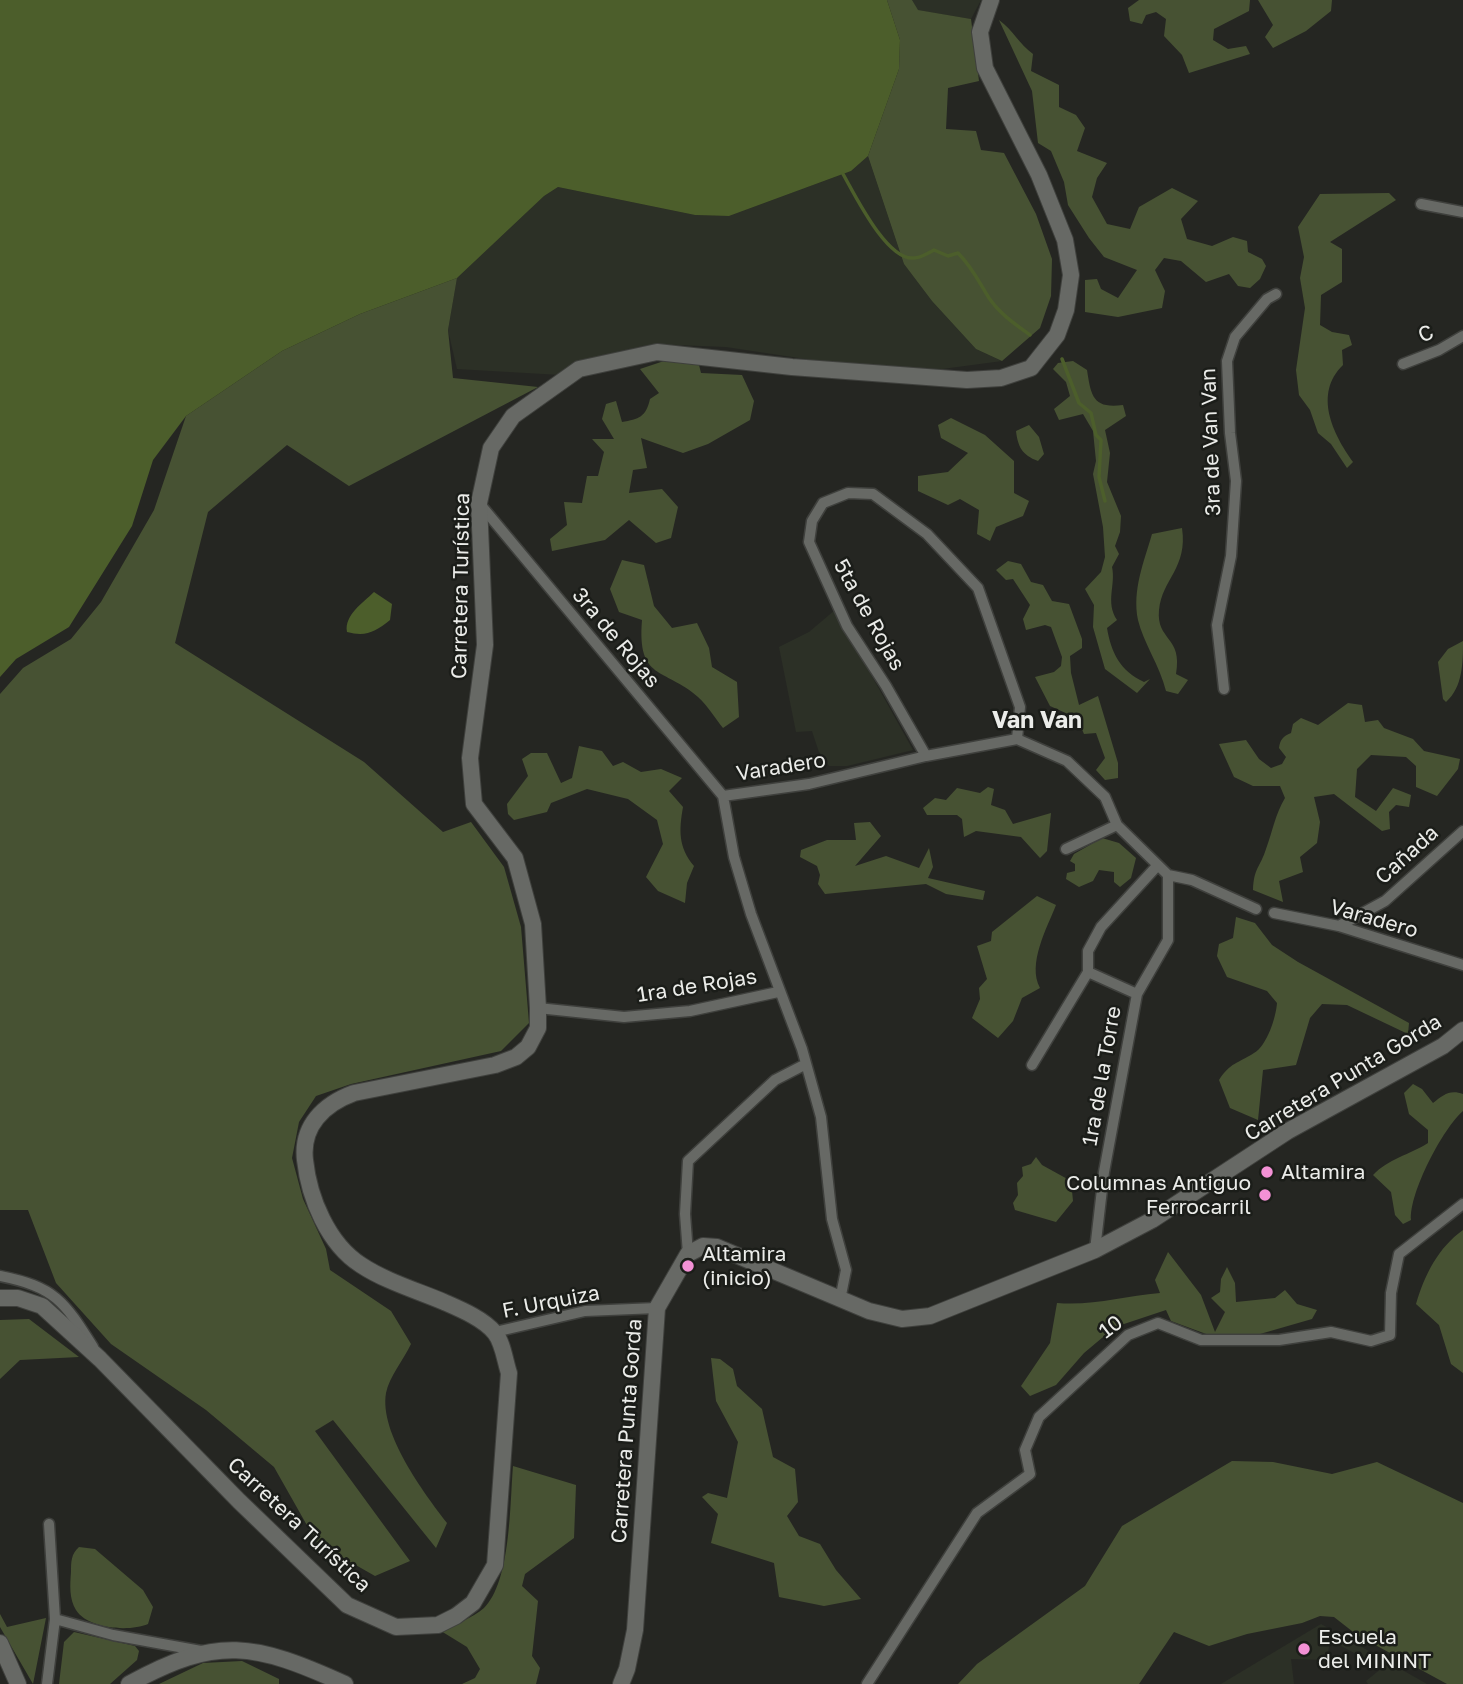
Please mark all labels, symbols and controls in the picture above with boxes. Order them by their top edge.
street label: C [1414,320,1438,348]
street label: 3ra de Van Van [1196,368,1226,516]
street label: Carretera Turística [447,493,475,679]
street label: 5ta de Rojas [828,555,910,675]
street label: 3ra de Rojas [567,583,665,693]
district label: Van Van [992,707,1082,735]
street label: Varadero [734,748,828,786]
street label: Cañada [1370,820,1444,890]
street label: Varadero [1327,894,1421,944]
street label: 1ra de Rojas [635,964,759,1008]
street label: 1ra de la Torre [1077,1004,1127,1148]
street label: Carretera Punta Gorda [1240,1009,1446,1147]
place label: Altamira [1281,1159,1365,1185]
marker: Altamira [1259,1164,1275,1180]
place label: Columnas Antiguo Ferrocarril [1066,1170,1251,1220]
marker: Columnas Antiguo Ferrocarril [1257,1187,1273,1203]
place label: Altamira (inicio) [702,1241,786,1291]
marker: Altamira (inicio) [680,1258,696,1274]
street label: F. Urquiza [500,1280,602,1324]
street label: 10 [1094,1310,1128,1344]
street label: Carretera Punta Gorda [607,1318,647,1544]
street label: Carretera Turística [222,1452,376,1598]
place label: Escuela del MININT [1318,1624,1431,1674]
marker: Escuela del MININT [1296,1641,1312,1657]

